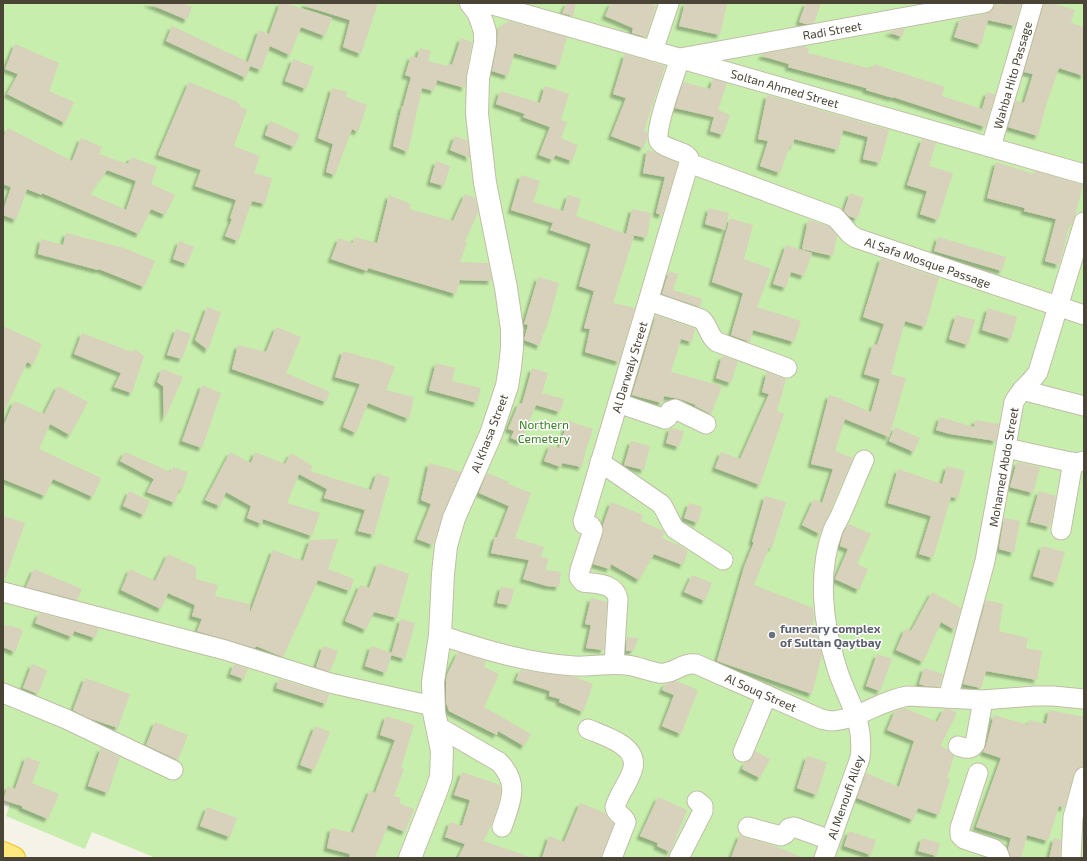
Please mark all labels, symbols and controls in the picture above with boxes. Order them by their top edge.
street label: Radi Street [801,18,863,42]
street label: Wahba Hito Passage [990,20,1034,130]
street label: Soltan Ahmed Street [729,66,841,110]
street label: Al Safa Mosque Passage [863,234,993,290]
street label: Al Darwaly Street [608,319,650,414]
street label: Al Khasa Street [468,391,511,474]
street label: Mohamed Abdo Street [986,406,1020,528]
park label: Northern Cemetery [518,417,571,445]
place label: funerary complex of Sultan Qaytbay [780,621,881,650]
marker: funerary complex of Sultan Qaytbay [767,630,777,640]
street label: Al Souq Street [723,670,799,714]
street label: Al Menoufi Alley [824,753,866,841]

